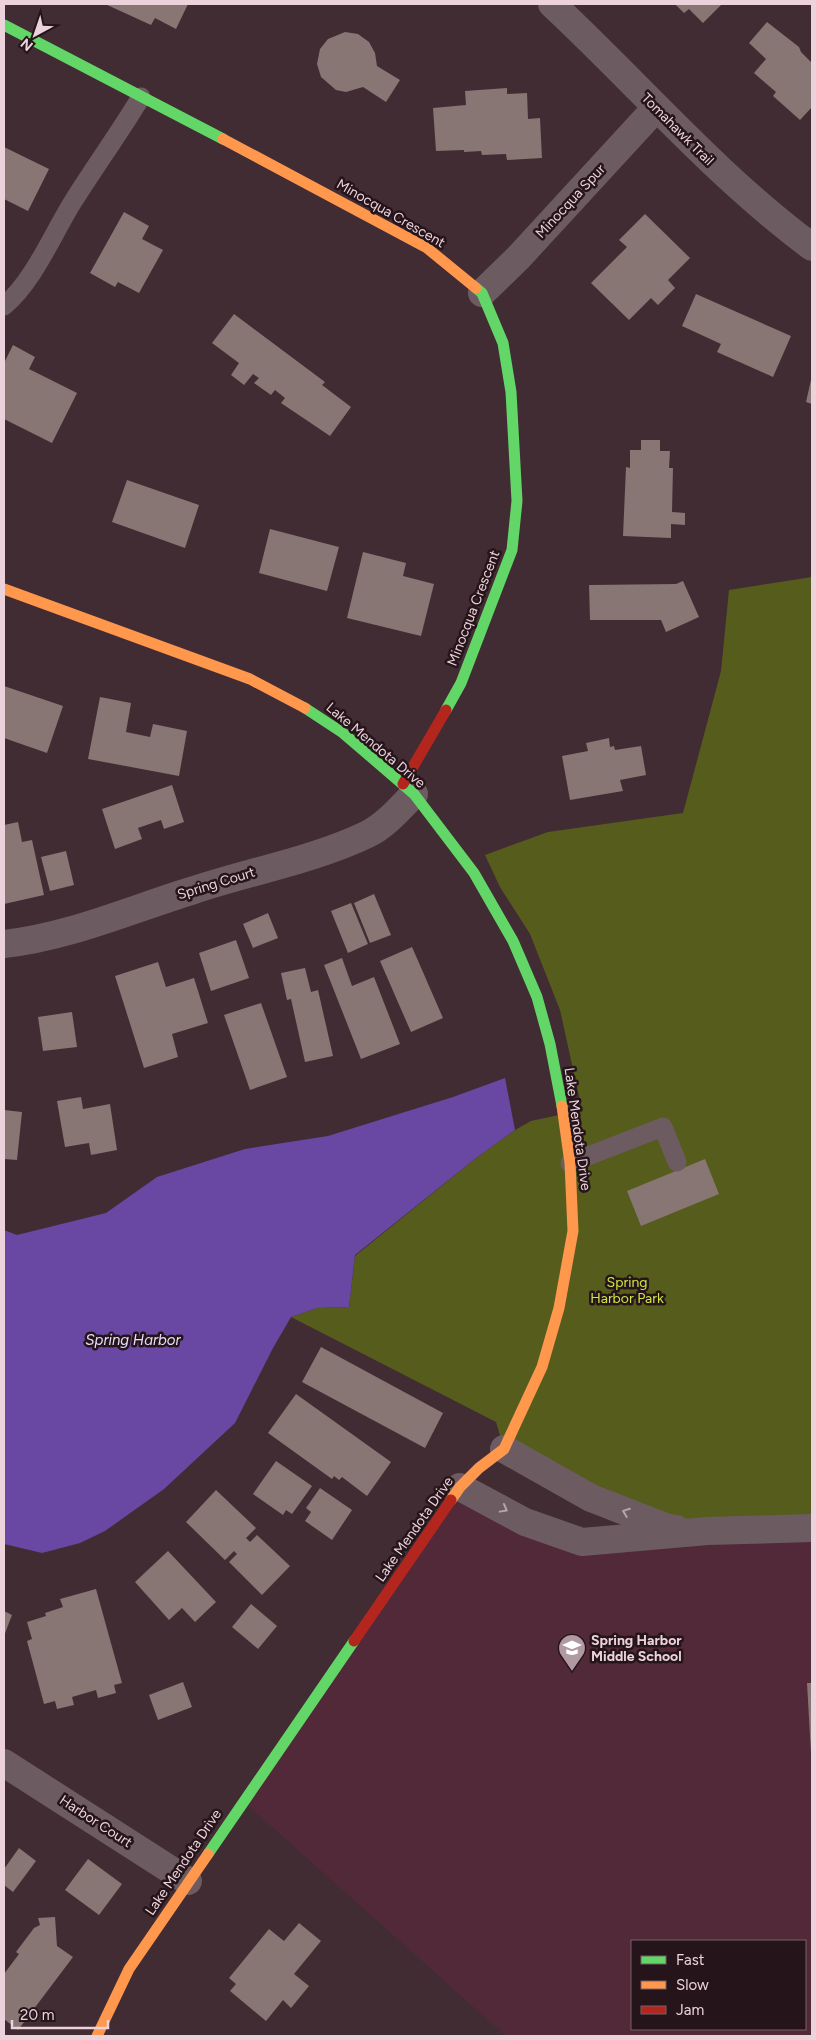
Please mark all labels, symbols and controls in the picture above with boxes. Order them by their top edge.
north arrow [10,10,60,60]
text: N [17,35,37,55]
street label: Tomahawk Trail [638,90,717,169]
street label: Minocqua Spur [532,161,609,242]
street label: Minocqua Crescent [333,175,448,251]
street label: Minocqua Crescent [444,548,503,668]
street label: Lake Mendota Drive [323,699,429,792]
street label: Spring Court [175,864,257,903]
street label: Lake Mendota Drive [560,1066,595,1192]
park label: Spring Harbor Park [590,1274,664,1307]
water label: Spring Harbor [85,1331,182,1349]
street label: Lake Mendota Drive [372,1473,457,1585]
one-way arrow [498,1503,507,1513]
one-way arrow [622,1508,631,1518]
place label: Spring Harbor Middle School [591,1632,682,1665]
school or university icon: Spring Harbor Middle School [557,1633,587,1672]
street label: Harbor Court [56,1792,135,1851]
street label: Lake Mendota Drive [142,1806,225,1918]
legend [631,1940,806,2030]
text: Fast [676,1951,705,1969]
text: Slow [676,1976,709,1994]
scale bar [12,1998,109,2030]
text: Jam [676,2001,704,2019]
text: 20 m [20,2006,54,2024]

